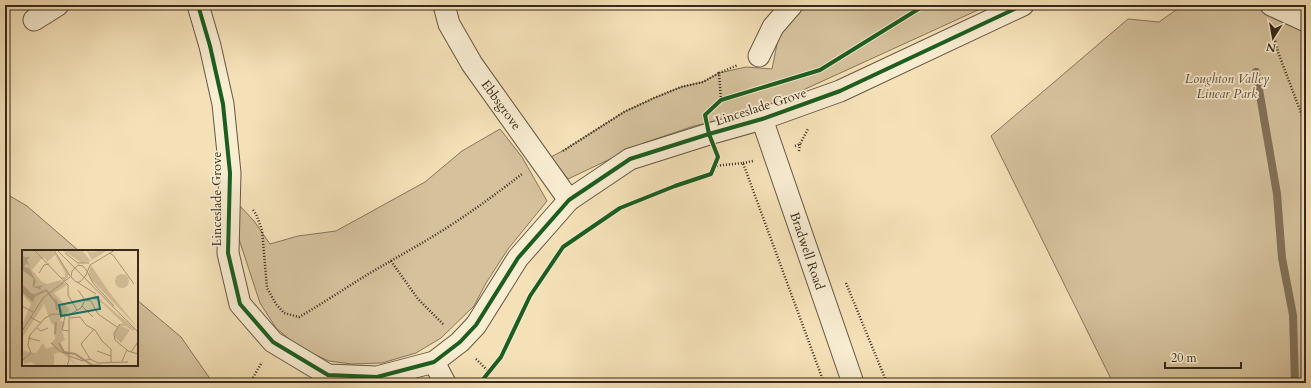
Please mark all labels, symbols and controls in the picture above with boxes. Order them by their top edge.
north arrow [1253,18,1293,58]
text: N [1265,39,1277,56]
park label: Loughton Valley Linear Park [1185,70,1270,103]
street label: Ebbsgrove [477,76,525,134]
street label: Linceslade Grove [713,84,809,130]
street label: Linceslade Grove [208,151,226,246]
street label: Bradwell Road [785,210,829,292]
inset map [22,250,138,366]
scale bar [1165,344,1241,370]
text: 20 m [1171,350,1198,366]

